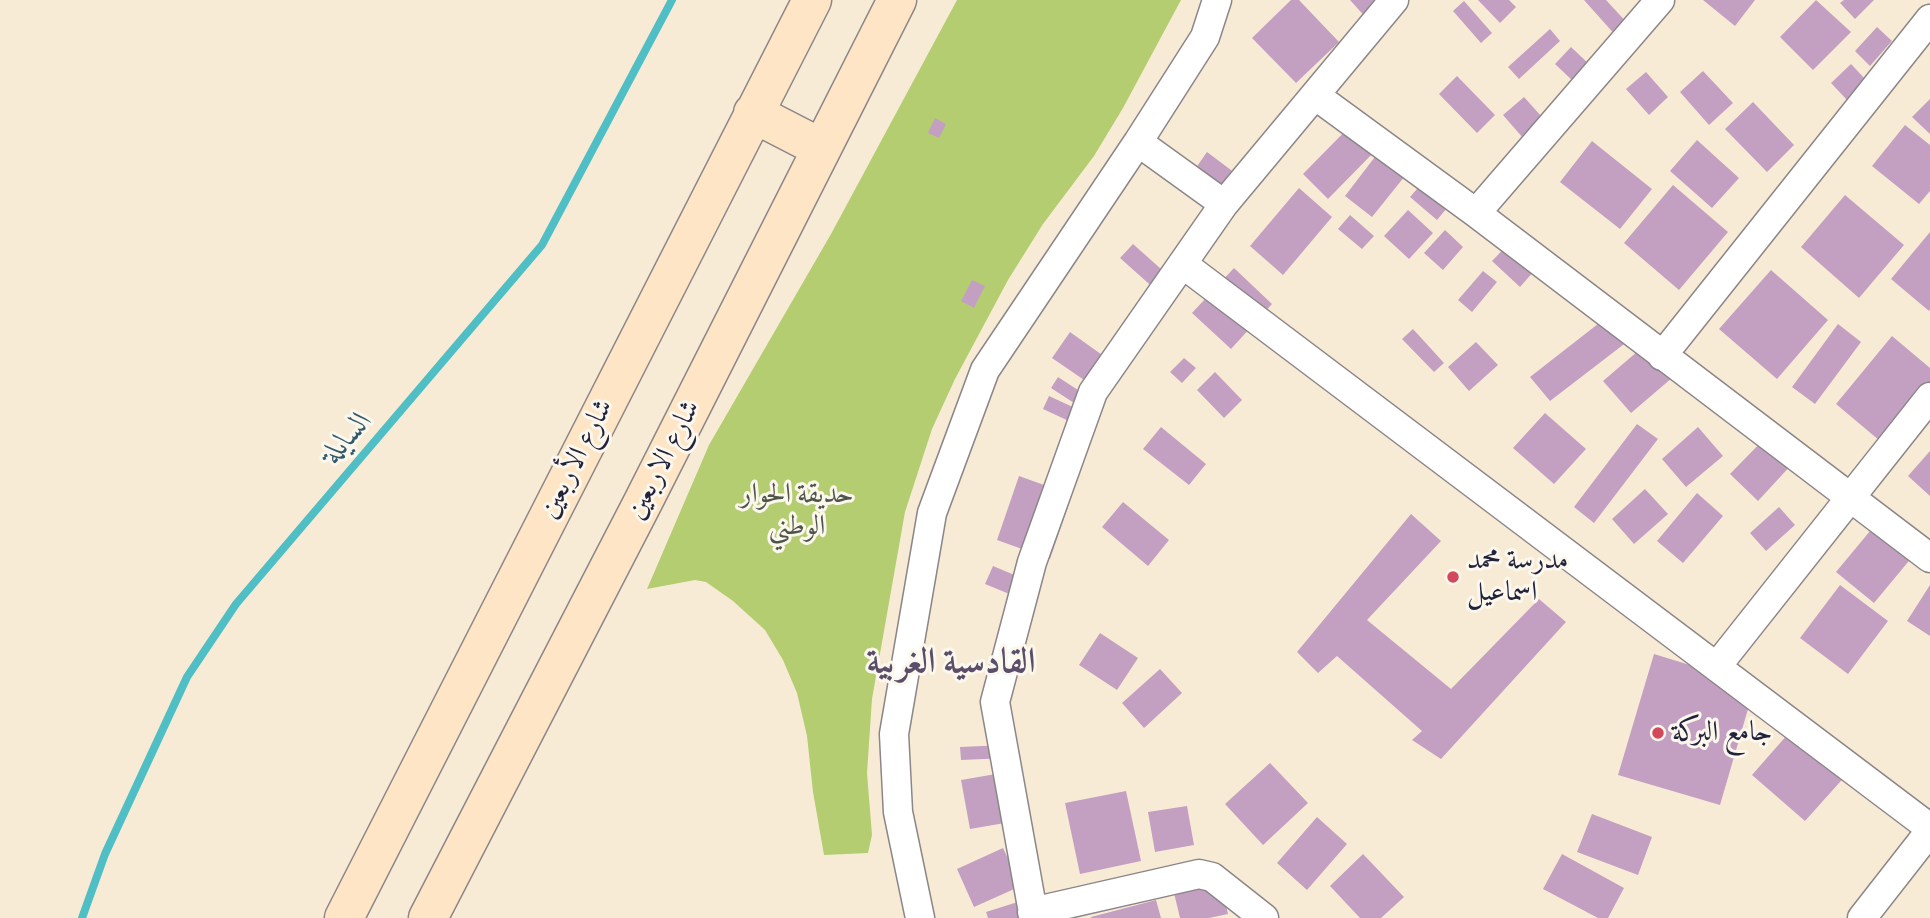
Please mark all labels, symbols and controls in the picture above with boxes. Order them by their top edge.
street label: شارع الأربعين [533,394,621,524]
street label: شارع الاربعين [620,395,708,525]
water label: السايلة [315,404,381,472]
park label: حديقة الحوار الوطني [740,478,854,544]
place label: مدرسة محمد اسماعيل [1467,544,1568,610]
marker: مدرسة محمد اسماعيل [1445,569,1461,585]
district label: القادسية الغربية [866,642,1036,684]
place label: جامع البركة [1672,716,1773,750]
marker: جامع البركة [1650,725,1666,741]

